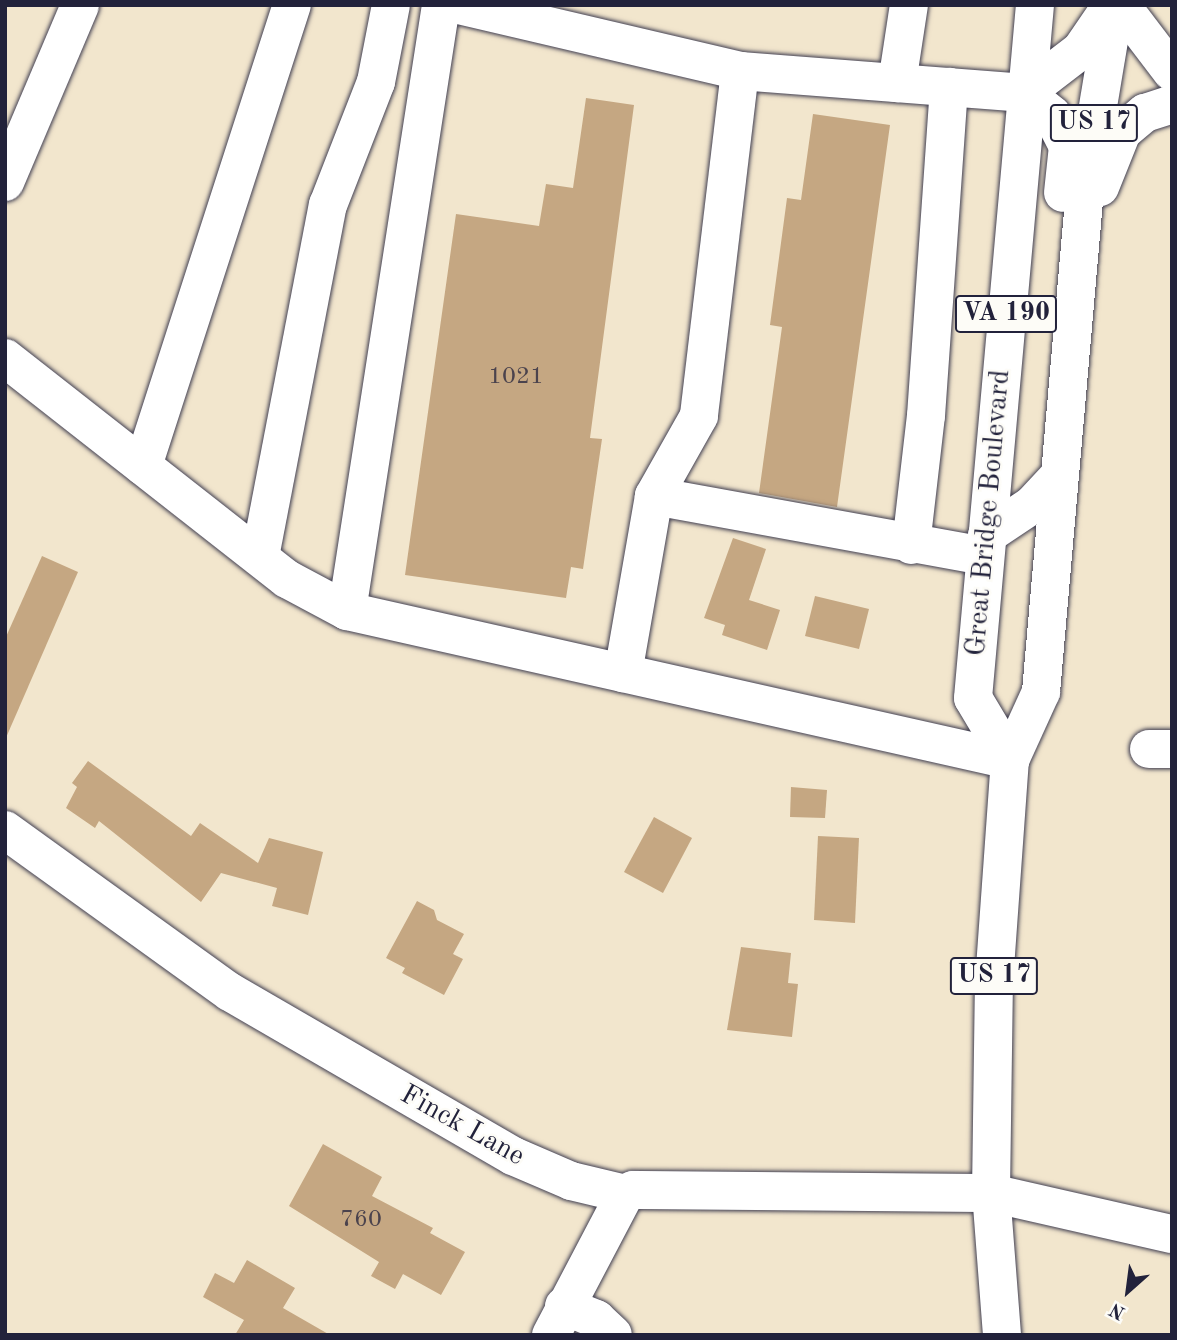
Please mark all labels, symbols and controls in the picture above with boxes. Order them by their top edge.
road number: US 17 [1048,100,1140,146]
road number: VA 190 [954,292,1058,336]
house number: 1021 [488,364,544,392]
street label: Great Bridge Boulevard [960,368,1018,658]
road number: US 17 [948,953,1040,998]
street label: Finck Lane [394,1078,530,1174]
house number: 760 [340,1207,382,1235]
north arrow [1093,1256,1163,1326]
text: N [1107,1298,1129,1322]

